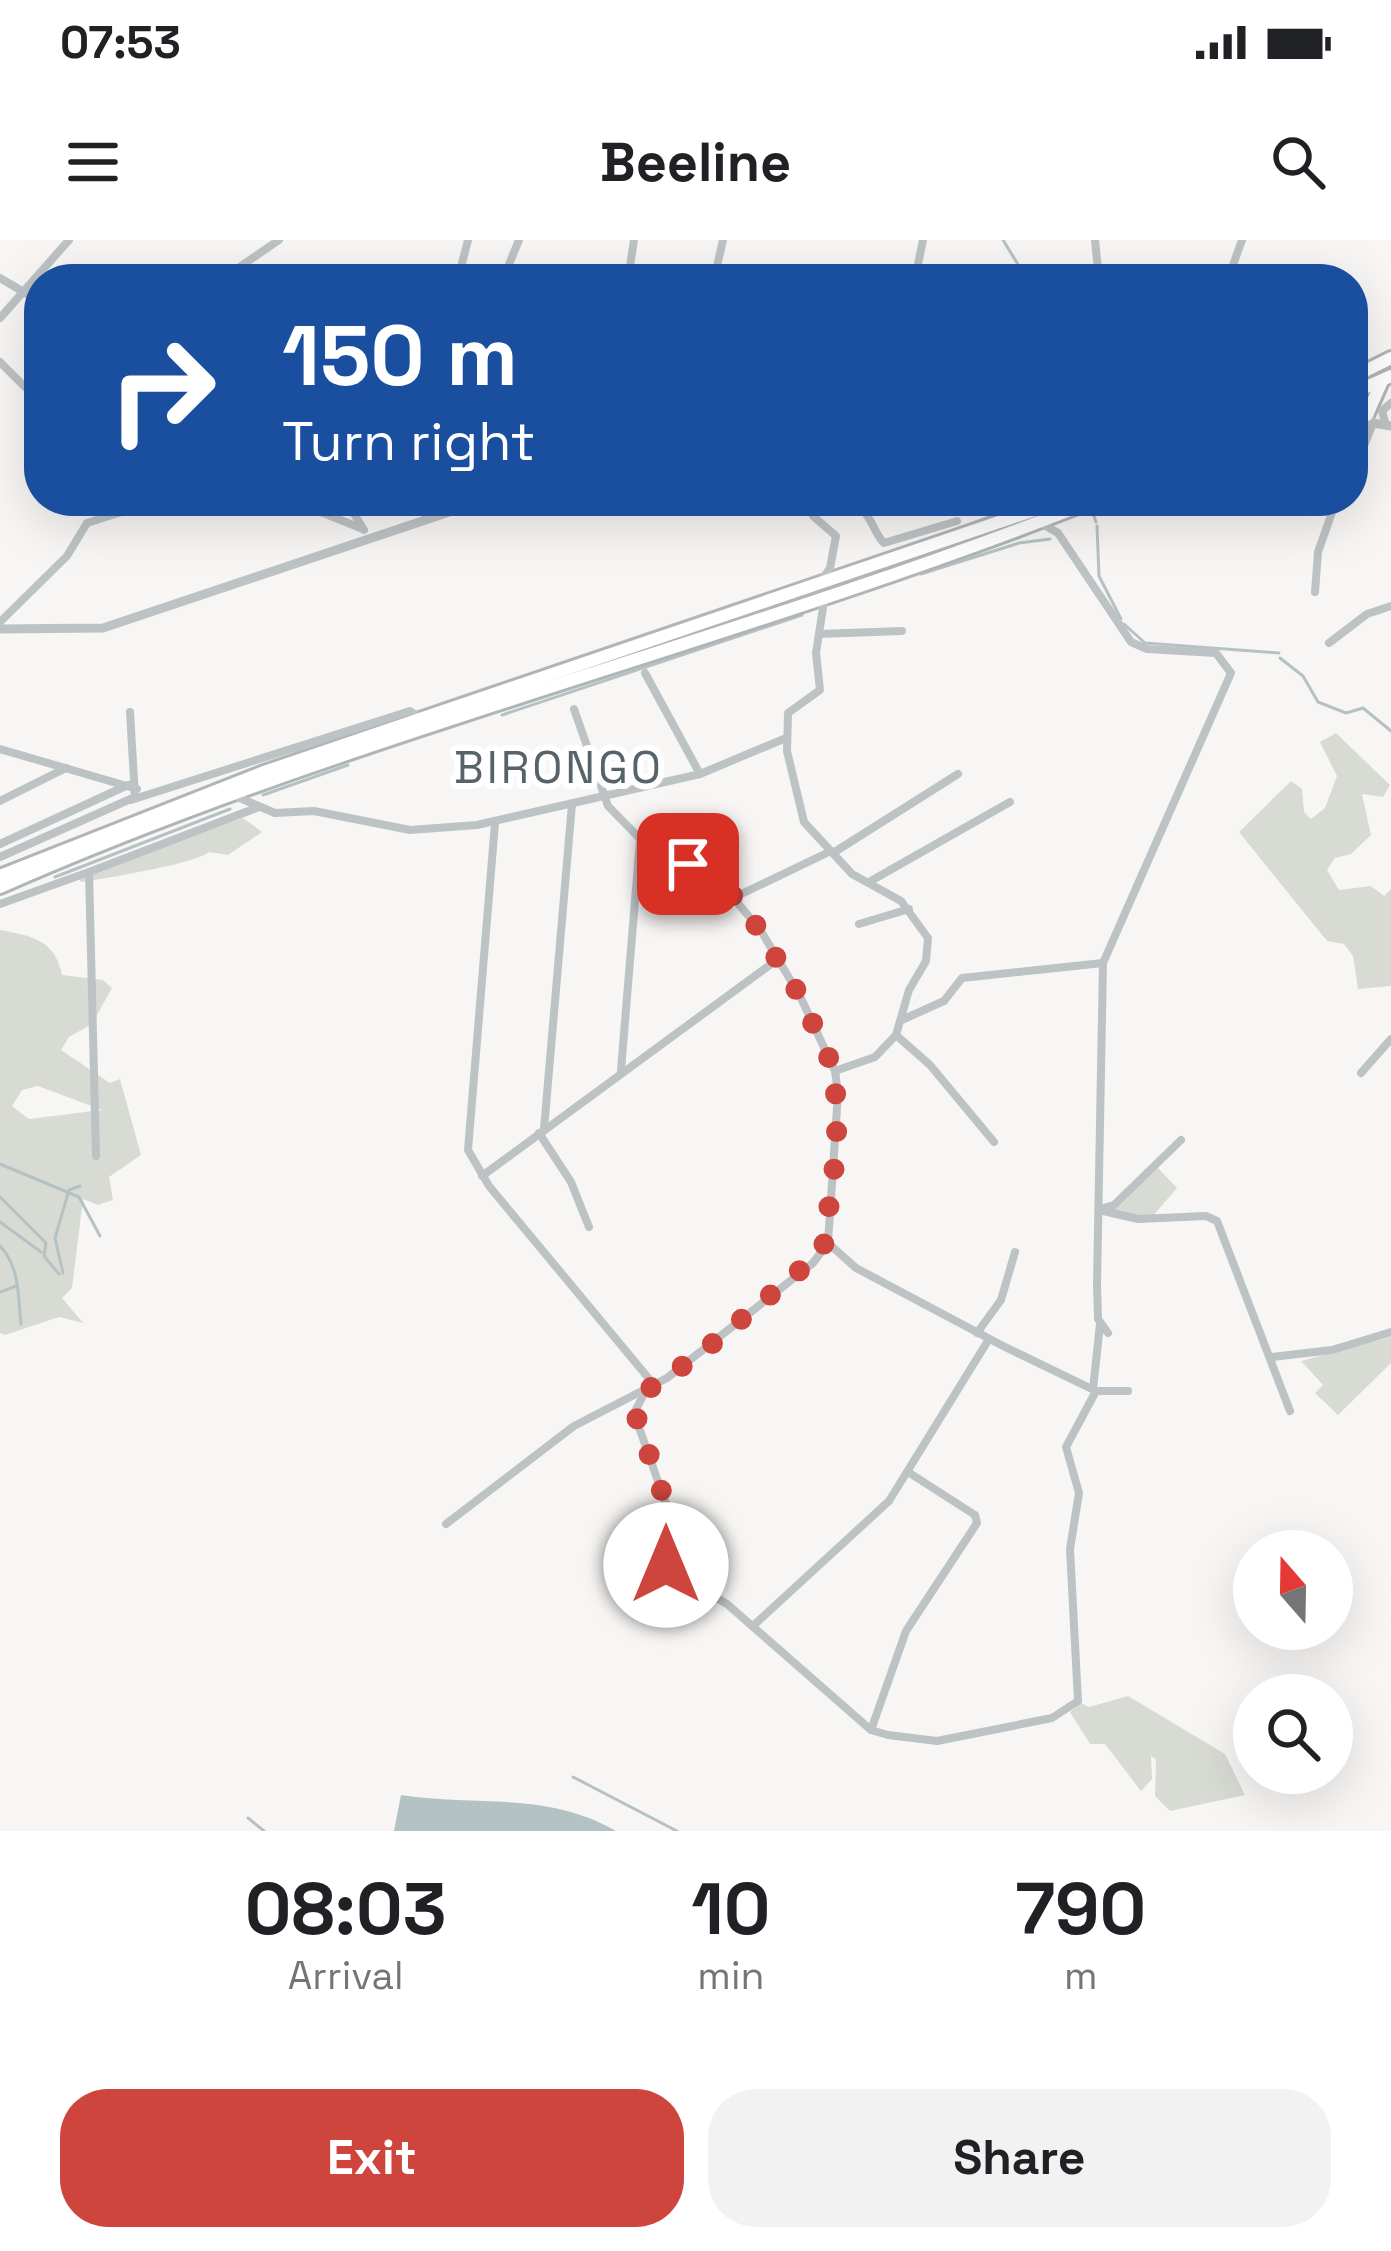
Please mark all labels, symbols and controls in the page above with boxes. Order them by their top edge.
text: 07:53 [60,14,181,71]
text: Beeline [600,128,791,197]
icon: menu [60,129,126,195]
icon: search [1265,129,1331,195]
text: 150 m [282,302,518,410]
icon: right [84,312,240,468]
text: Turn right [282,407,535,476]
district label: BIRONGO [454,739,664,796]
pin [637,813,739,915]
icon: arrive [655,831,721,897]
position arrow [603,1502,729,1628]
north arrow [1233,1530,1353,1650]
map controls [1233,1530,1353,1794]
button: search [1233,1674,1353,1794]
text: 08:03 [245,1863,447,1955]
text: 10 [691,1863,770,1955]
text: 790 [1015,1863,1146,1955]
text: Arrival [288,1951,404,2000]
text: min [697,1951,764,2000]
text: m [1064,1951,1098,2000]
button: Exit [60,2089,684,2227]
button: Share [708,2089,1331,2227]

